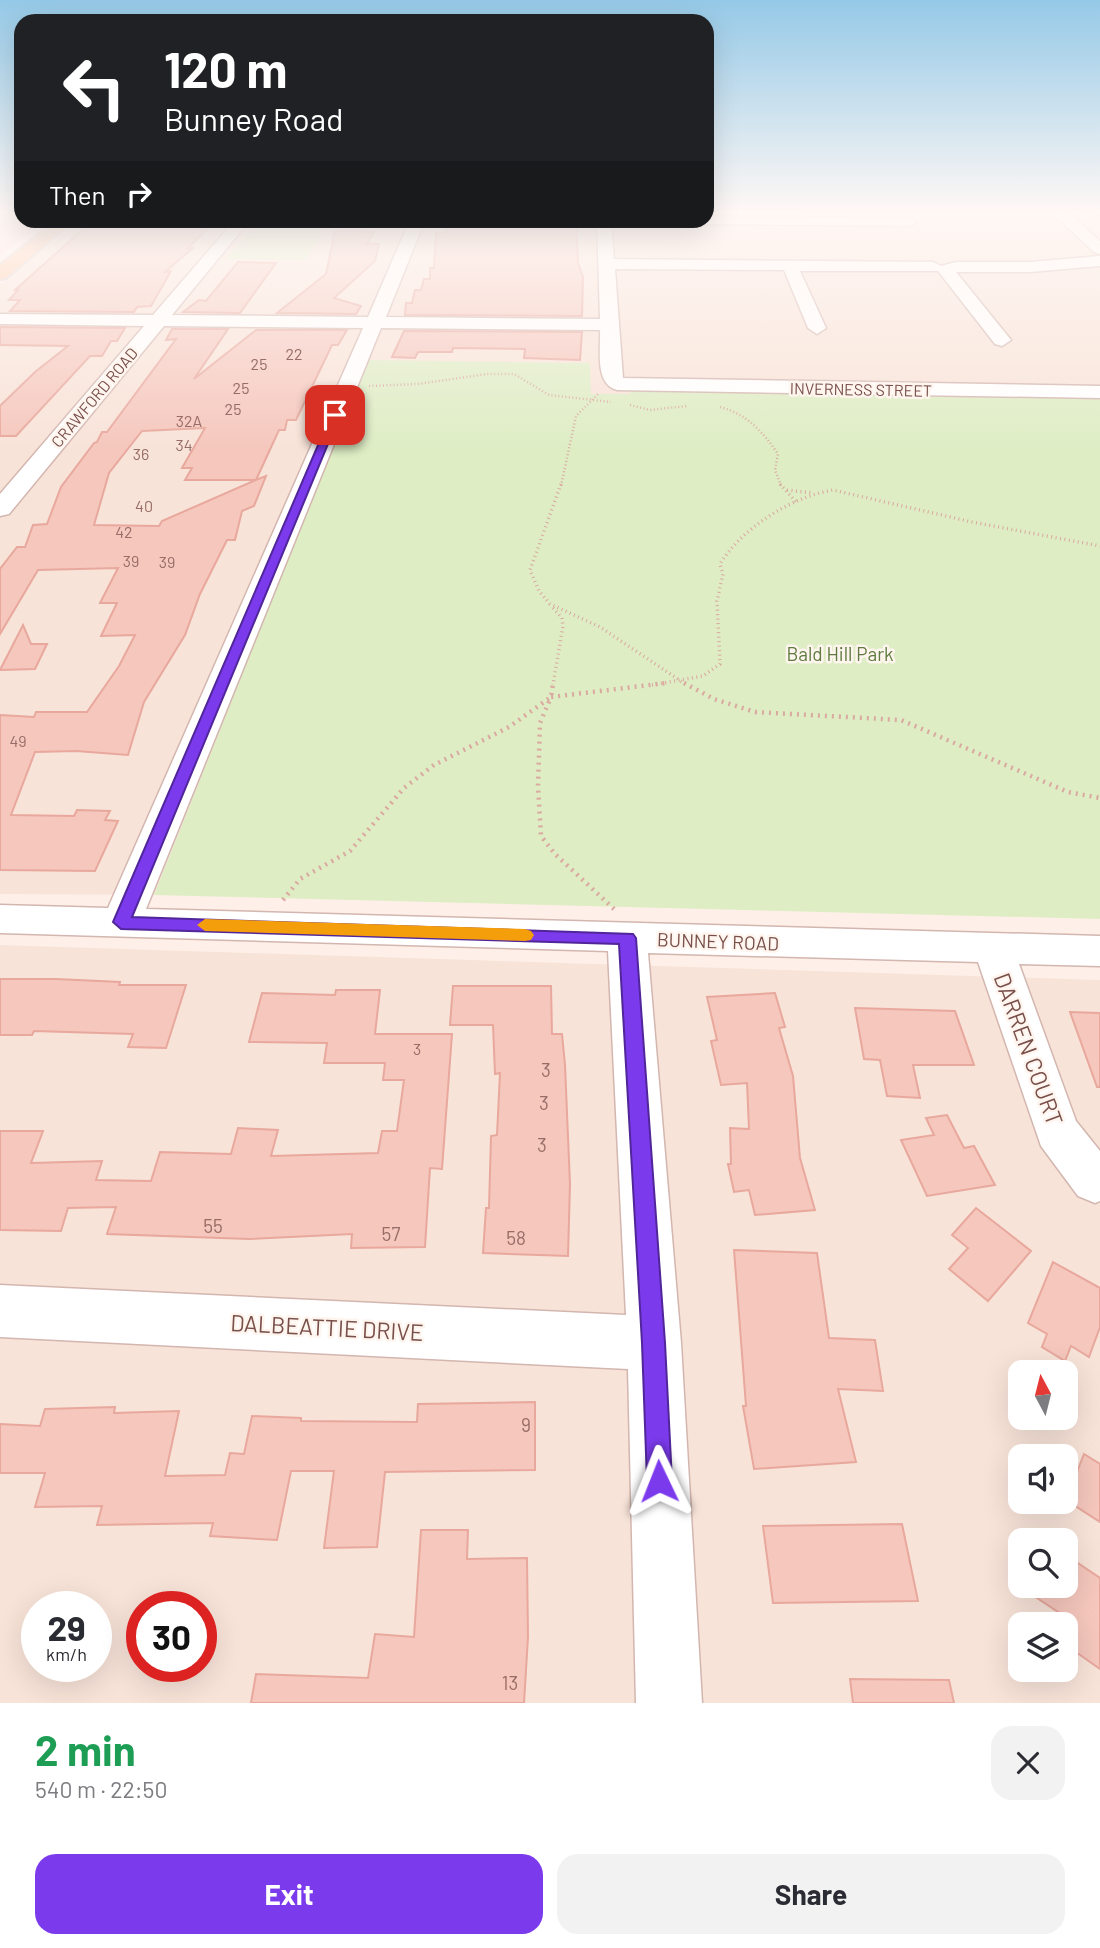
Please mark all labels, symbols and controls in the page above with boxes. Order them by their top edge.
text: 120 m [164,39,287,98]
icon: left [49,42,140,133]
text: Bunney Road [164,99,344,137]
icon: right [120,175,158,213]
text: Then [49,179,106,210]
street label: CRAWFORD ROAD [47,343,141,451]
house number: 22 [285,344,303,363]
house number: 25 [251,354,267,373]
house number: 25 [233,378,249,397]
street label: INVERNESS STREET [790,378,932,400]
pin [305,385,365,445]
icon: arrive [316,396,354,434]
house number: 25 [225,399,241,418]
house number: 32A [176,411,203,430]
house number: 34 [175,435,193,454]
house number: 36 [133,444,149,463]
house number: 40 [135,496,153,515]
house number: 42 [115,522,133,541]
house number: 39 [123,551,139,570]
house number: 39 [159,552,175,571]
park label: Bald Hill Park [786,642,894,665]
house number: 49 [9,731,27,750]
street label: BUNNEY ROAD [657,927,779,955]
street label: DARREN COURT [988,969,1070,1129]
house number: 3 [413,1039,421,1058]
house number: 3 [541,1058,551,1081]
house number: 3 [539,1091,549,1114]
house number: 3 [537,1133,547,1156]
house number: 55 [203,1214,223,1237]
house number: 57 [382,1222,400,1245]
house number: 58 [506,1226,526,1249]
street label: DALBEATTIE DRIVE [230,1308,424,1346]
north arrow [1008,1360,1078,1430]
map controls [1008,1360,1078,1682]
house number: 9 [521,1413,531,1436]
position arrow [622,1444,696,1518]
button: sound [1008,1444,1078,1514]
button: search [1008,1528,1078,1598]
speed limit sign: 30 [126,1591,217,1682]
text: 29 [47,1606,86,1648]
button: layers [1008,1612,1078,1682]
text: km/h [46,1643,87,1665]
house number: 13 [502,1671,518,1694]
text: 2 min [35,1724,136,1774]
button: close [991,1726,1065,1800]
text: 540 m · 22:50 [35,1775,167,1803]
button: Exit [35,1854,543,1934]
button: Share [557,1854,1065,1934]

